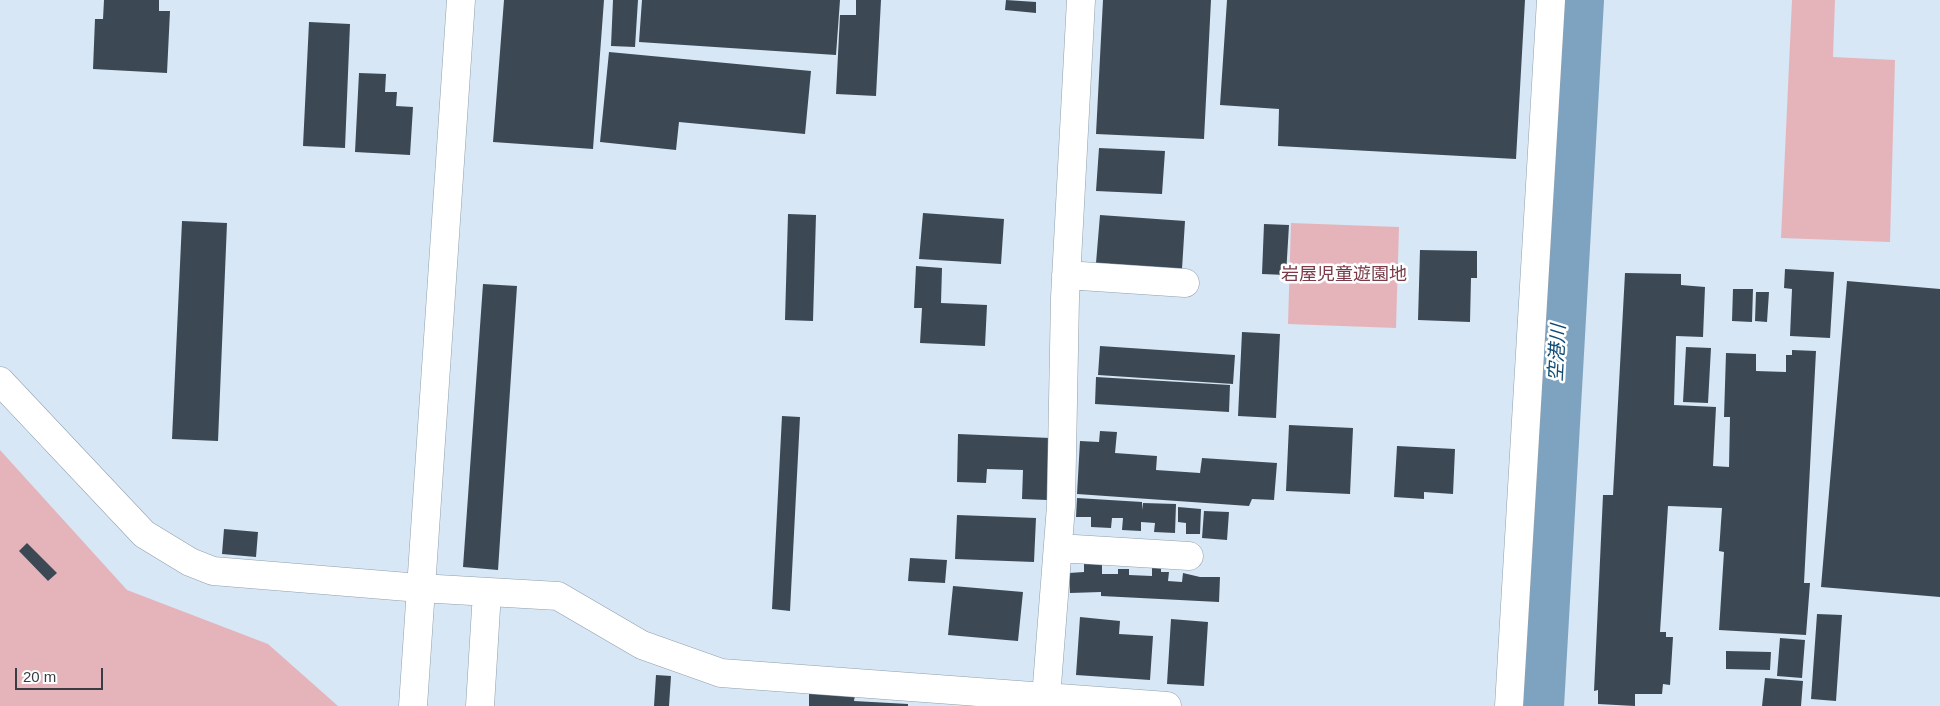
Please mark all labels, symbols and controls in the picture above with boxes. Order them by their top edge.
park label: 岩屋児童遊園地 [1281,264,1407,286]
water label: 空港川 [1545,324,1571,382]
scale bar [18,658,105,690]
text: 20 m [23,668,56,685]

